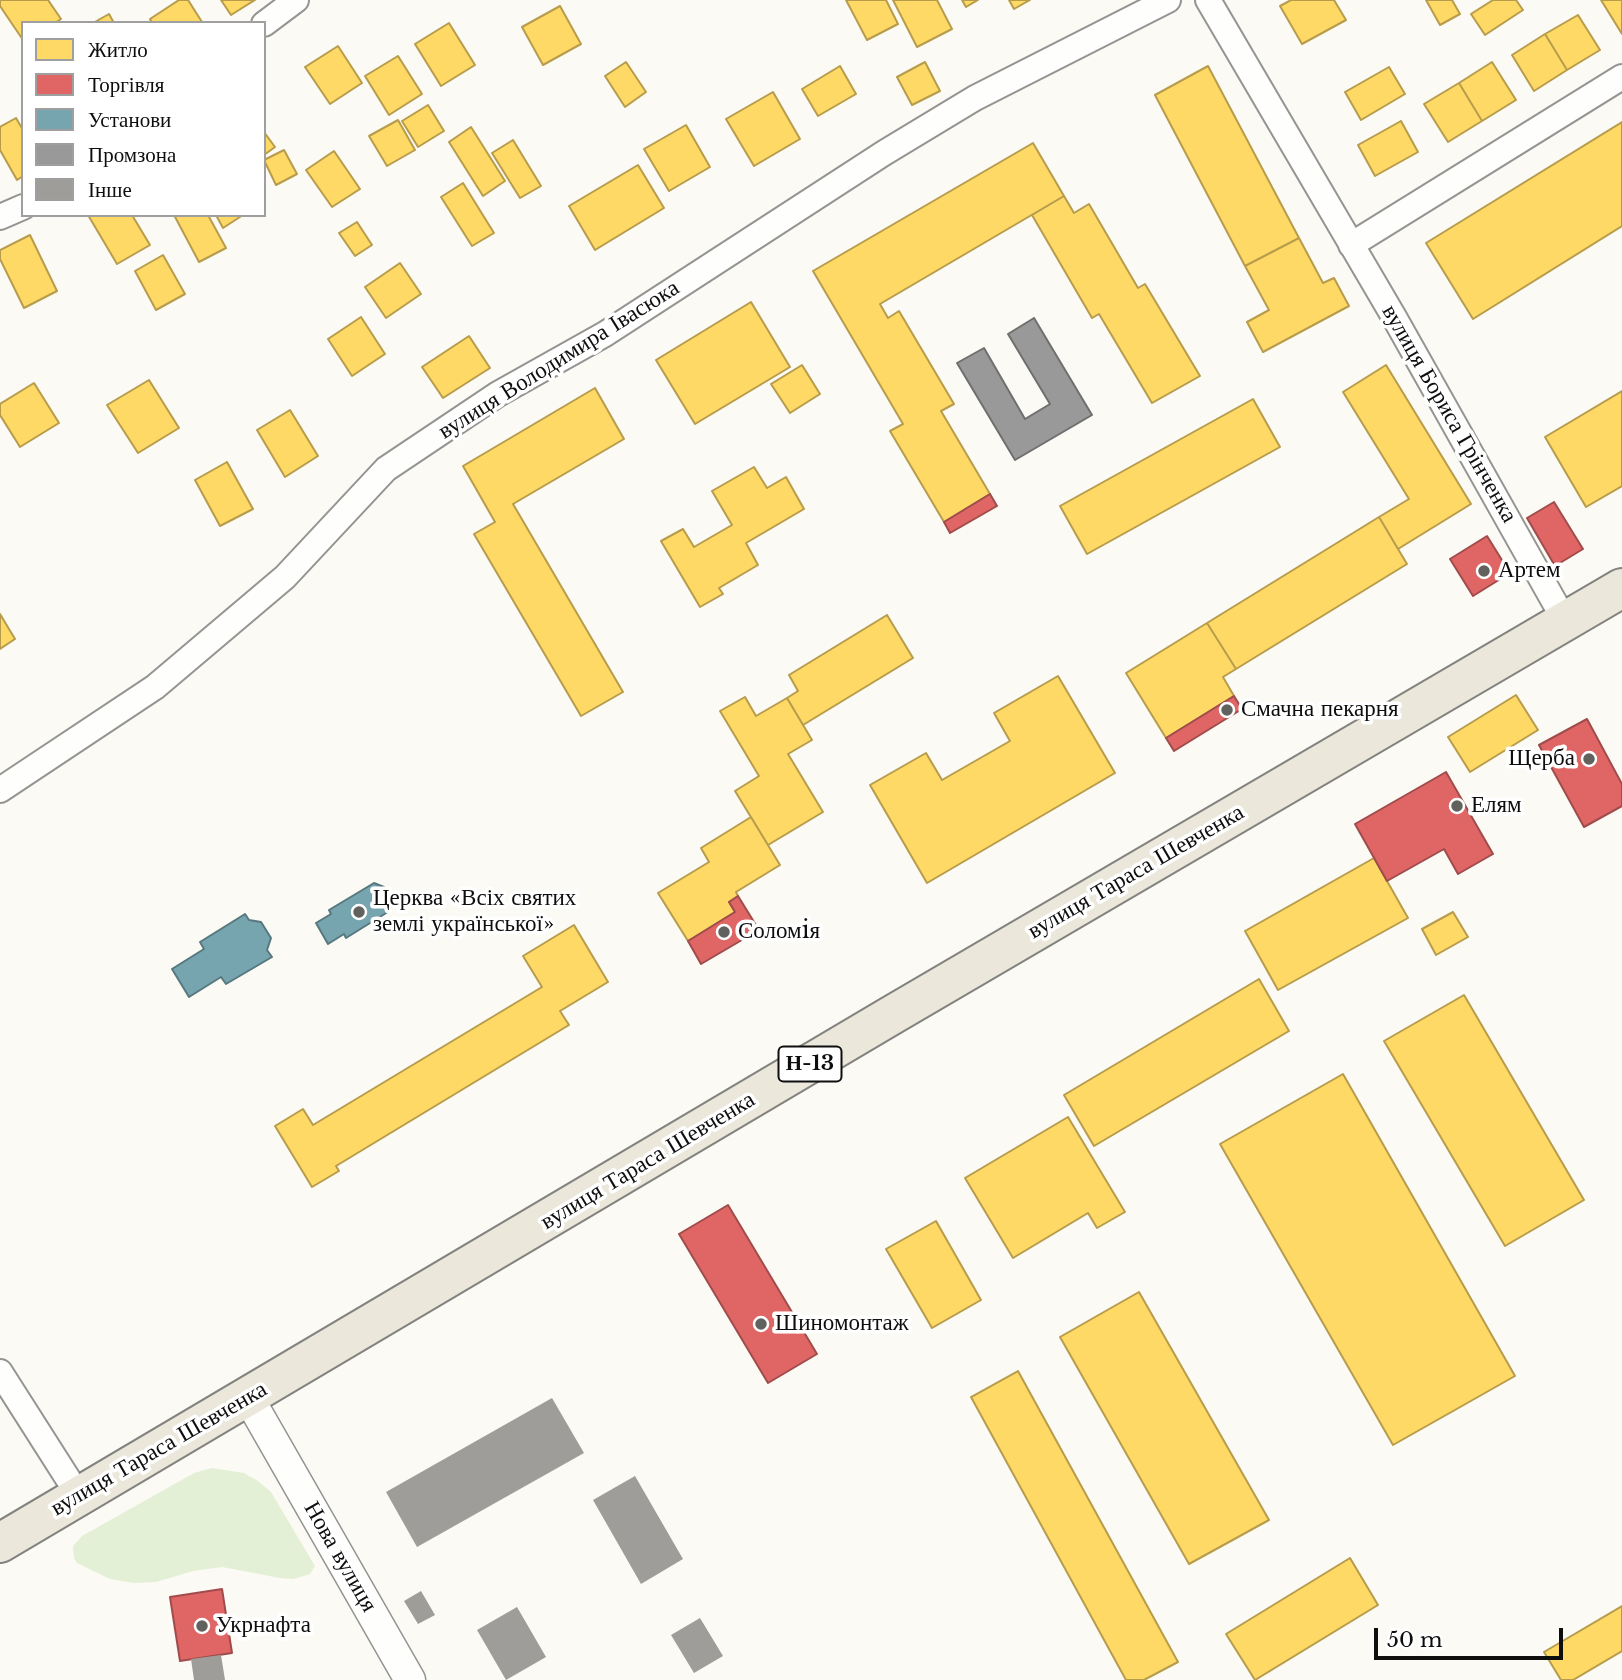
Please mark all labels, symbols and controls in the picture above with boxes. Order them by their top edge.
legend [21,21,266,217]
text: Житло [88,37,148,63]
text: Торгівля [88,72,164,98]
text: Установи [88,107,171,133]
text: Промзона [88,142,176,168]
text: Інше [88,177,132,203]
street label: вулиця Володимира Івасюка [434,274,684,446]
street label: вулиця Бориса Грінченка [1375,300,1523,528]
place label: Артем [1498,557,1561,585]
marker: Артем [1476,563,1492,579]
place label: Смачна пекарня [1241,696,1399,724]
marker: Смачна пекарня [1219,702,1235,718]
place label: Щерба [1508,745,1575,773]
marker: Щерба [1581,751,1597,767]
place label: Елям [1471,792,1522,820]
marker: Елям [1449,798,1465,814]
street label: вулиця Тараса Шевченка [1023,799,1249,945]
place label: Церква «Всіх святих землі української» [373,885,576,939]
marker: Церква «Всіх святих землі української» [351,904,367,920]
place label: Соломiя [738,918,820,946]
marker: Соломiя [716,924,732,940]
road number: Н-13 [778,1046,842,1082]
street label: вулиця Тараса Шевченка [536,1086,760,1236]
place label: Шиномонтаж [775,1310,909,1338]
marker: Шиномонтаж [753,1316,769,1332]
street label: вулиця Тараса Шевченка [46,1376,272,1522]
street label: Нова вулиця [297,1497,383,1617]
place label: Укрнафта [216,1612,311,1640]
scale bar [1377,1614,1566,1658]
marker: Укрнафта [194,1618,210,1634]
text: 50 m [1387,1627,1442,1653]

